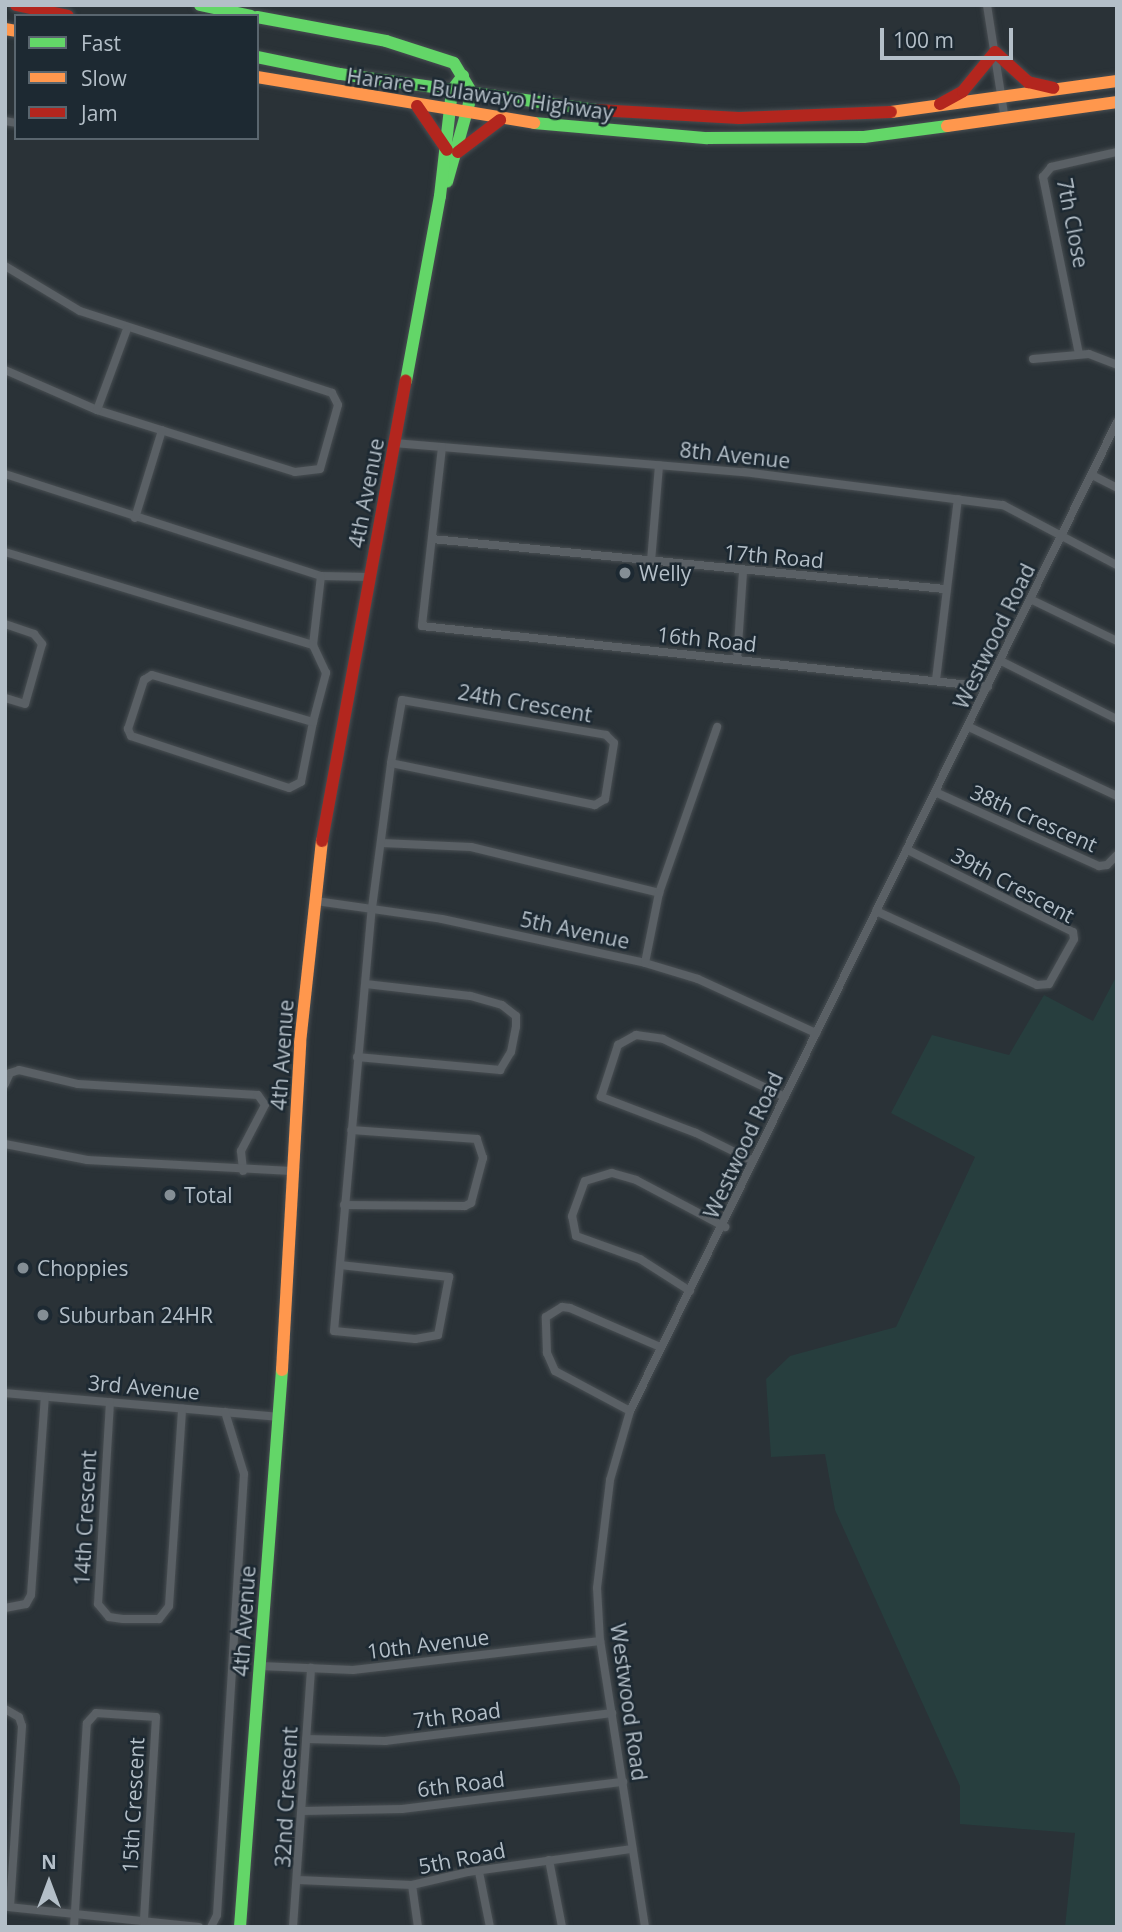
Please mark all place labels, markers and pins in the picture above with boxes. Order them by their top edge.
place label: Welly [639,560,691,586]
marker: Welly [617,565,633,581]
place label: Total [184,1182,233,1208]
marker: Total [162,1187,178,1203]
place label: Choppies [37,1255,129,1281]
marker: Choppies [15,1260,31,1276]
place label: Suburban 24HR [59,1302,213,1328]
marker: Suburban 24HR [33,1305,53,1325]

